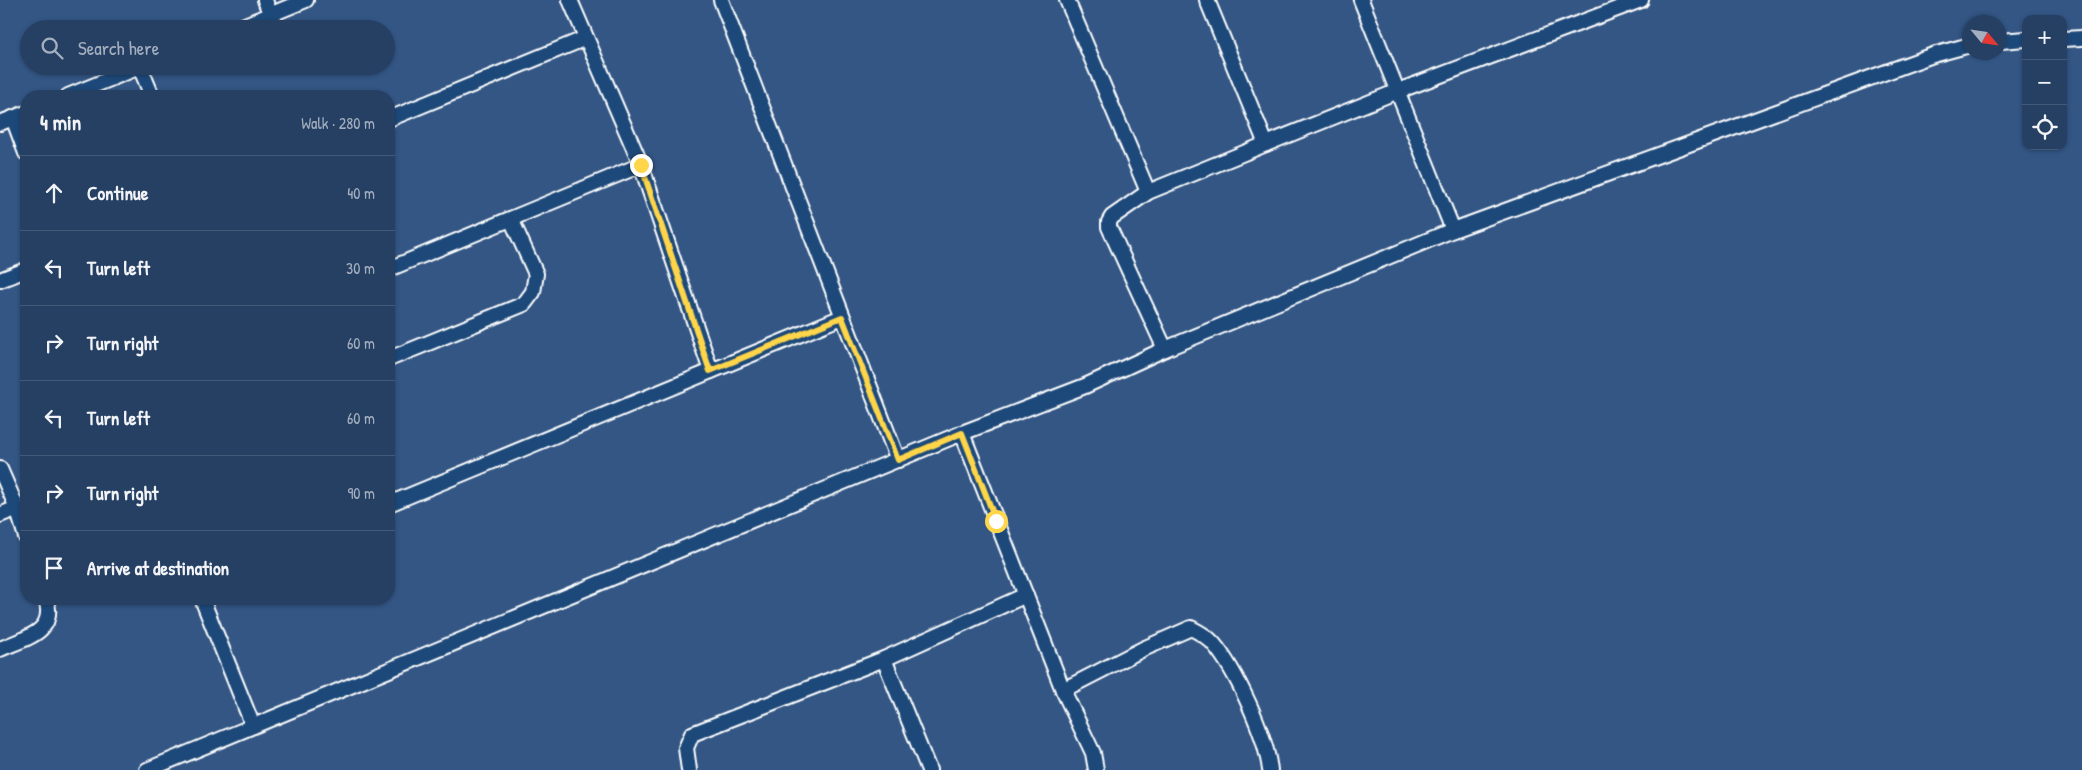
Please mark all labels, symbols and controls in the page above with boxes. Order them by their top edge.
north arrow [1962,15,2007,60]
map controls [2022,15,2067,150]
button: + [2022,15,2067,60]
search box [20,20,395,75]
icon: search [38,34,66,62]
text: Search here [78,35,159,61]
button: − [2022,60,2067,105]
button: locate [2022,105,2067,150]
text: 4 min [40,108,81,137]
text: Walk · 280 m [301,112,375,134]
route end [630,154,653,177]
icon: ahead [40,179,68,207]
text: Continue [87,180,148,206]
text: 40 m [347,182,375,204]
icon: left [40,254,68,282]
text: Turn left [87,255,150,281]
text: 30 m [346,257,375,279]
icon: right [40,329,68,357]
text: Turn right [87,330,158,356]
text: 60 m [347,332,375,354]
icon: left [40,404,68,432]
text: Turn left [87,405,150,431]
text: 60 m [347,407,375,429]
icon: right [40,479,68,507]
text: Turn right [87,480,158,506]
text: 90 m [347,482,375,504]
route start [985,510,1008,533]
icon: arrive [40,554,68,582]
text: Arrive at destination [87,555,229,581]

